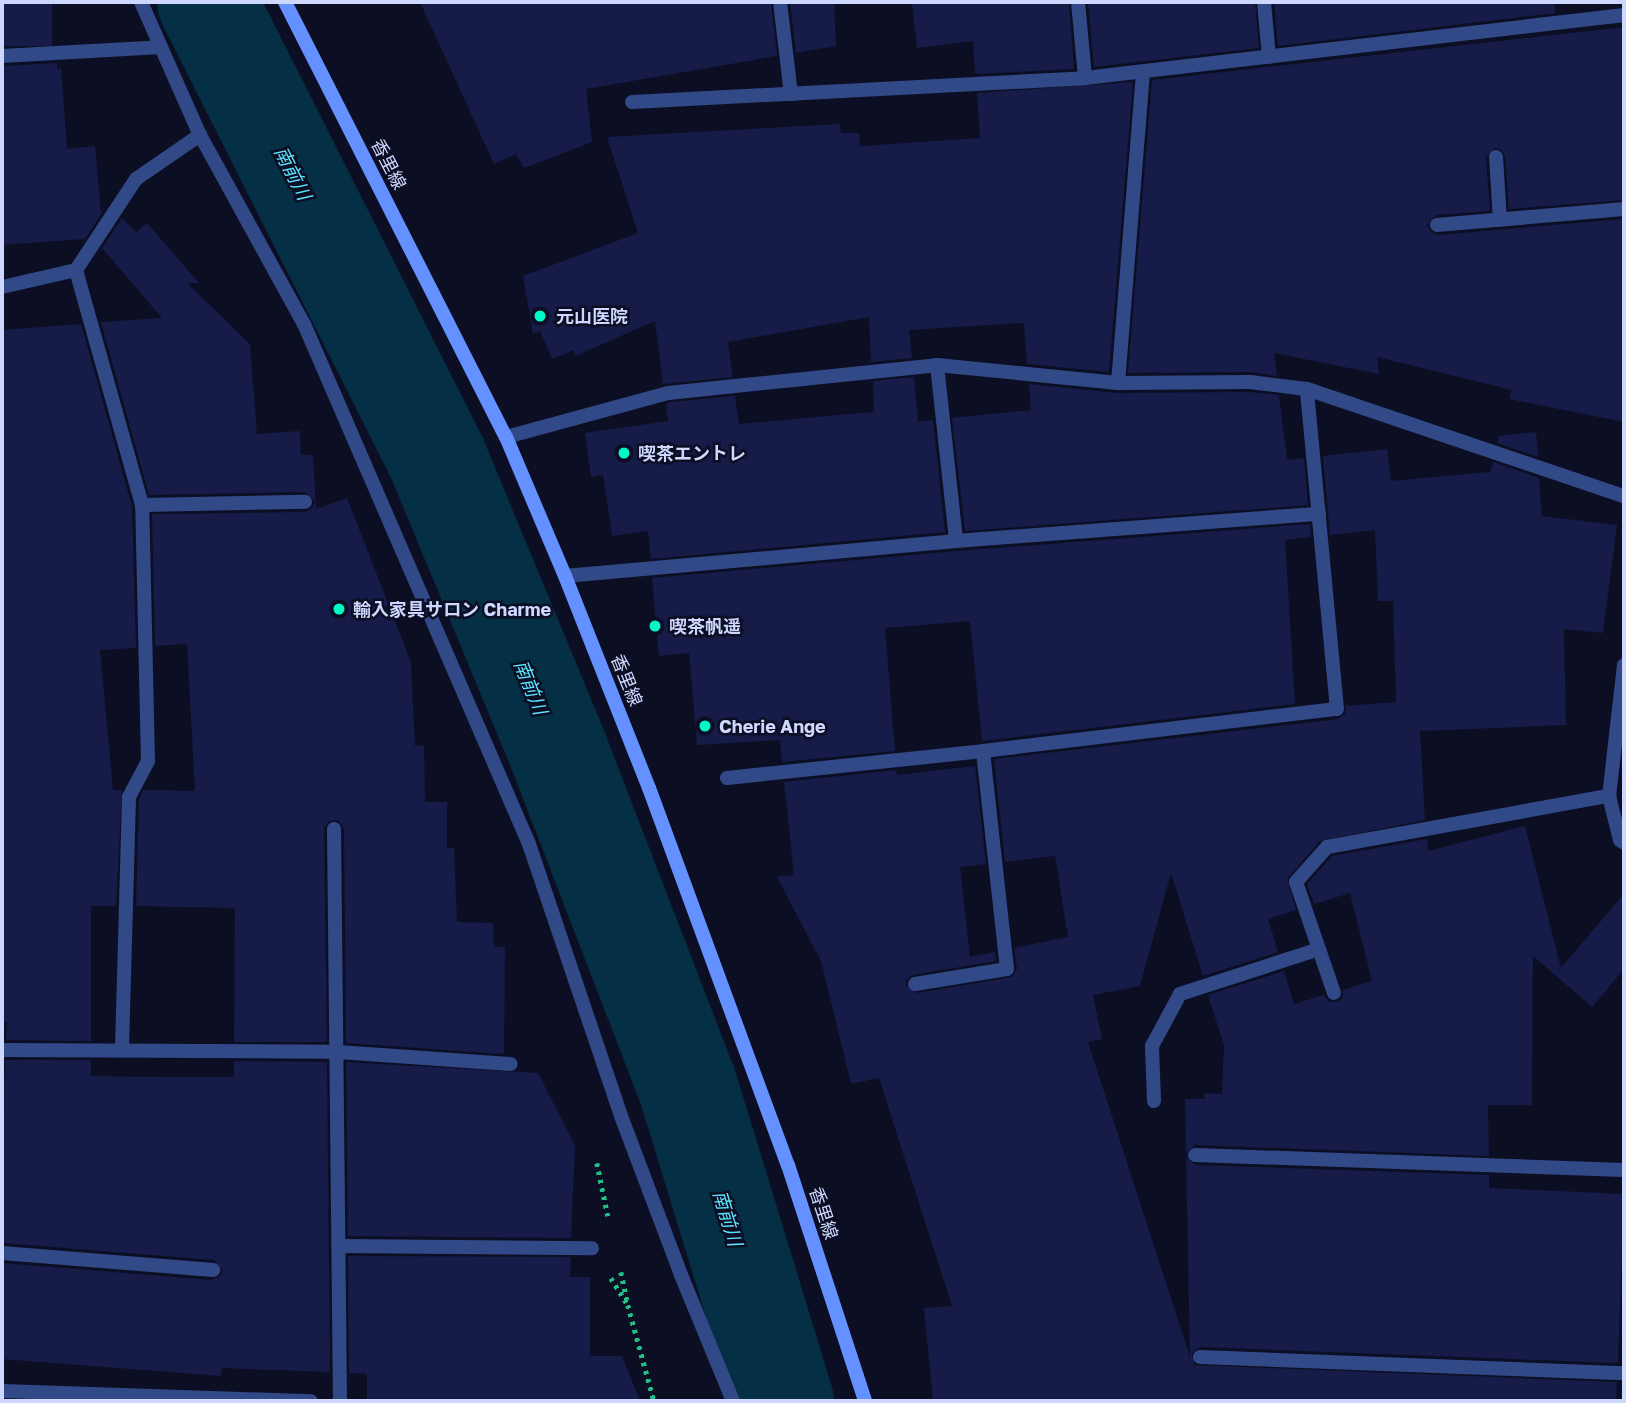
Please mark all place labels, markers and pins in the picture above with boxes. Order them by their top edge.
place label: 元山医院 [556,305,628,327]
marker: 元山医院 [530,306,550,326]
place label: 喫茶エントレ [638,442,746,464]
marker: 喫茶エントレ [616,445,632,461]
place label: 輸入家具サロン Charme [353,598,551,620]
marker: 輸入家具サロン Charme [331,601,347,617]
place label: 喫茶帆遥 [669,615,741,637]
marker: 喫茶帆遥 [647,618,663,634]
place label: Cherie Ange [719,715,826,737]
marker: Cherie Ange [697,718,713,734]

